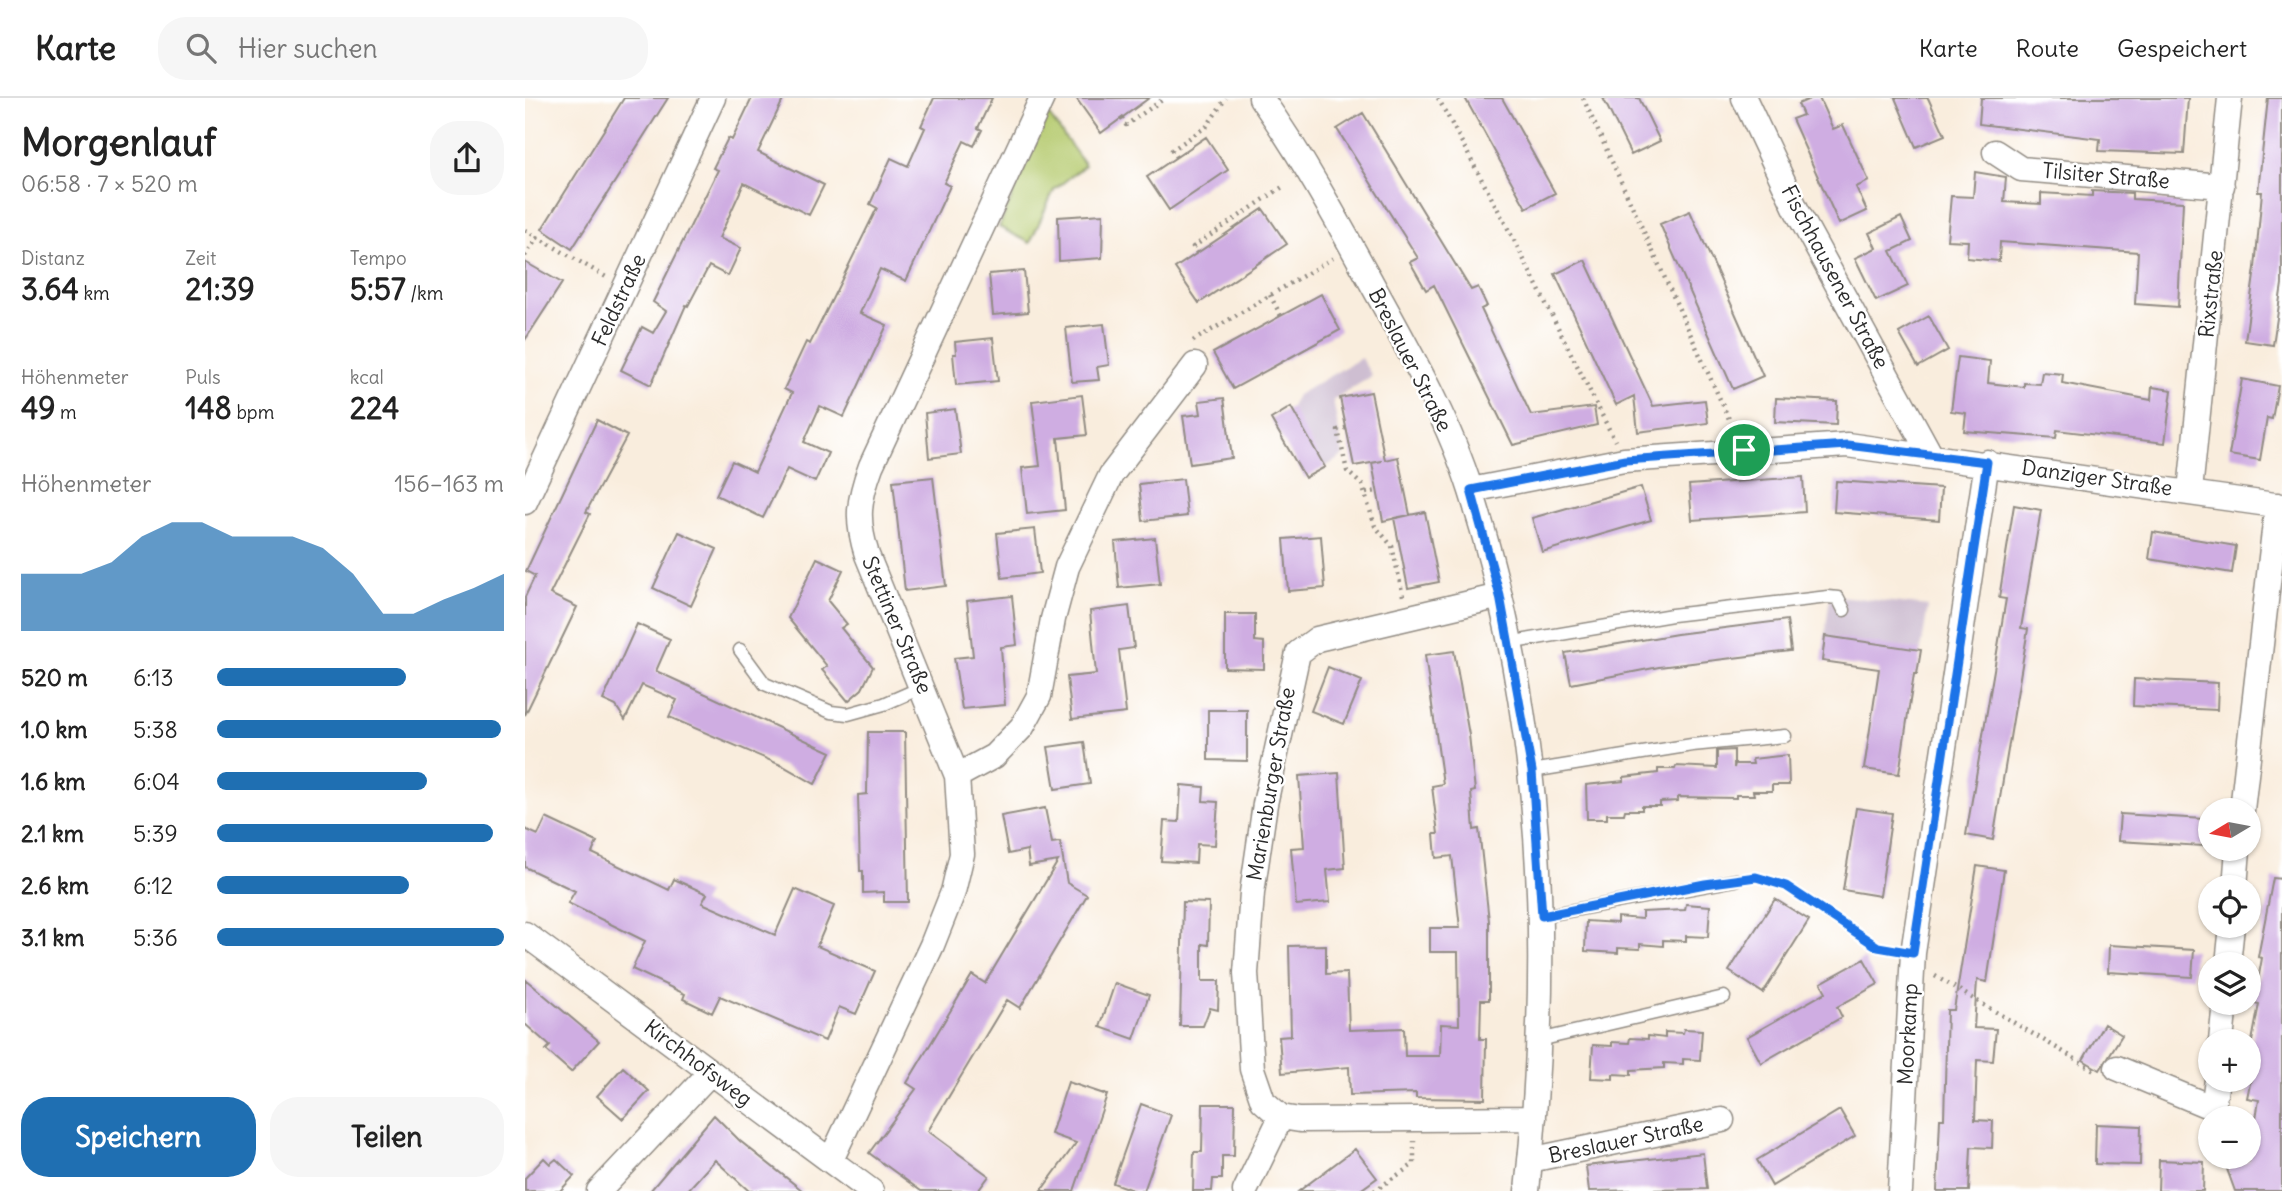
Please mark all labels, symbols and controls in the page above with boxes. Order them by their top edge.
search box [158,17,648,80]
text: Karte [35,27,116,69]
icon: search [182,29,220,67]
text: Hier suchen [238,32,378,65]
text: Karte [1919,33,1978,63]
text: Route [2016,33,2079,63]
text: Gespeichert [2117,33,2247,63]
text: Morgenlauf [21,119,216,166]
button: share [430,121,504,195]
street label: Tilsiter Straße [2041,156,2171,195]
text: 06:58 · 7 × 520 m [21,169,198,198]
street label: Fischhausener Straße [1775,180,1895,373]
text: Distanz [21,246,85,270]
text: Zeit [185,246,216,270]
text: Tempo [350,246,407,270]
street label: Feldstraße [585,249,652,350]
street label: Rixstraße [2192,249,2229,339]
text: 3.64 [21,270,79,308]
text: 21:39 [185,270,255,308]
text: 5:57 [350,270,406,308]
text: km [79,281,110,305]
text: /km [406,281,443,305]
street label: Breslauer Straße [1363,283,1458,436]
text: Höhenmeter [21,365,129,389]
text: Puls [185,365,221,389]
text: kcal [350,365,384,389]
text: 49 [21,389,56,427]
text: 148 [185,389,232,427]
text: 224 [350,389,399,427]
text: m [56,400,77,424]
text: bpm [232,400,274,424]
pin [1714,420,1774,480]
icon: arrive [1725,431,1763,469]
street label: Danziger Straße [2020,454,2174,501]
text: Höhenmeter [21,469,151,498]
text: 156–163 m [394,469,504,498]
street label: Stettiner Straße [856,552,939,698]
text: 520 m [21,663,88,692]
text: 6:13 [133,663,174,692]
street label: Marienburger Straße [1240,685,1301,883]
text: 1.0 km [21,715,87,744]
text: 5:38 [133,715,178,744]
text: 1.6 km [21,767,86,796]
text: 6:04 [133,767,180,796]
north arrow [2198,798,2261,861]
map controls [2198,798,2261,1169]
text: 2.1 km [21,819,84,848]
text: 5:39 [133,819,178,848]
text: 2.6 km [21,871,89,900]
text: 6:12 [133,871,173,900]
button: locate [2198,875,2261,938]
text: 3.1 km [21,923,84,952]
text: 5:36 [133,923,178,952]
button: layers [2198,952,2261,1015]
street label: Moorkamp [1891,982,1924,1086]
street label: Kirchhofsweg [639,1013,758,1112]
button: + [2198,1029,2261,1092]
button: Speichern [21,1097,256,1177]
button: Teilen [270,1097,504,1177]
button: − [2198,1106,2261,1169]
street label: Breslauer Straße [1546,1110,1706,1169]

